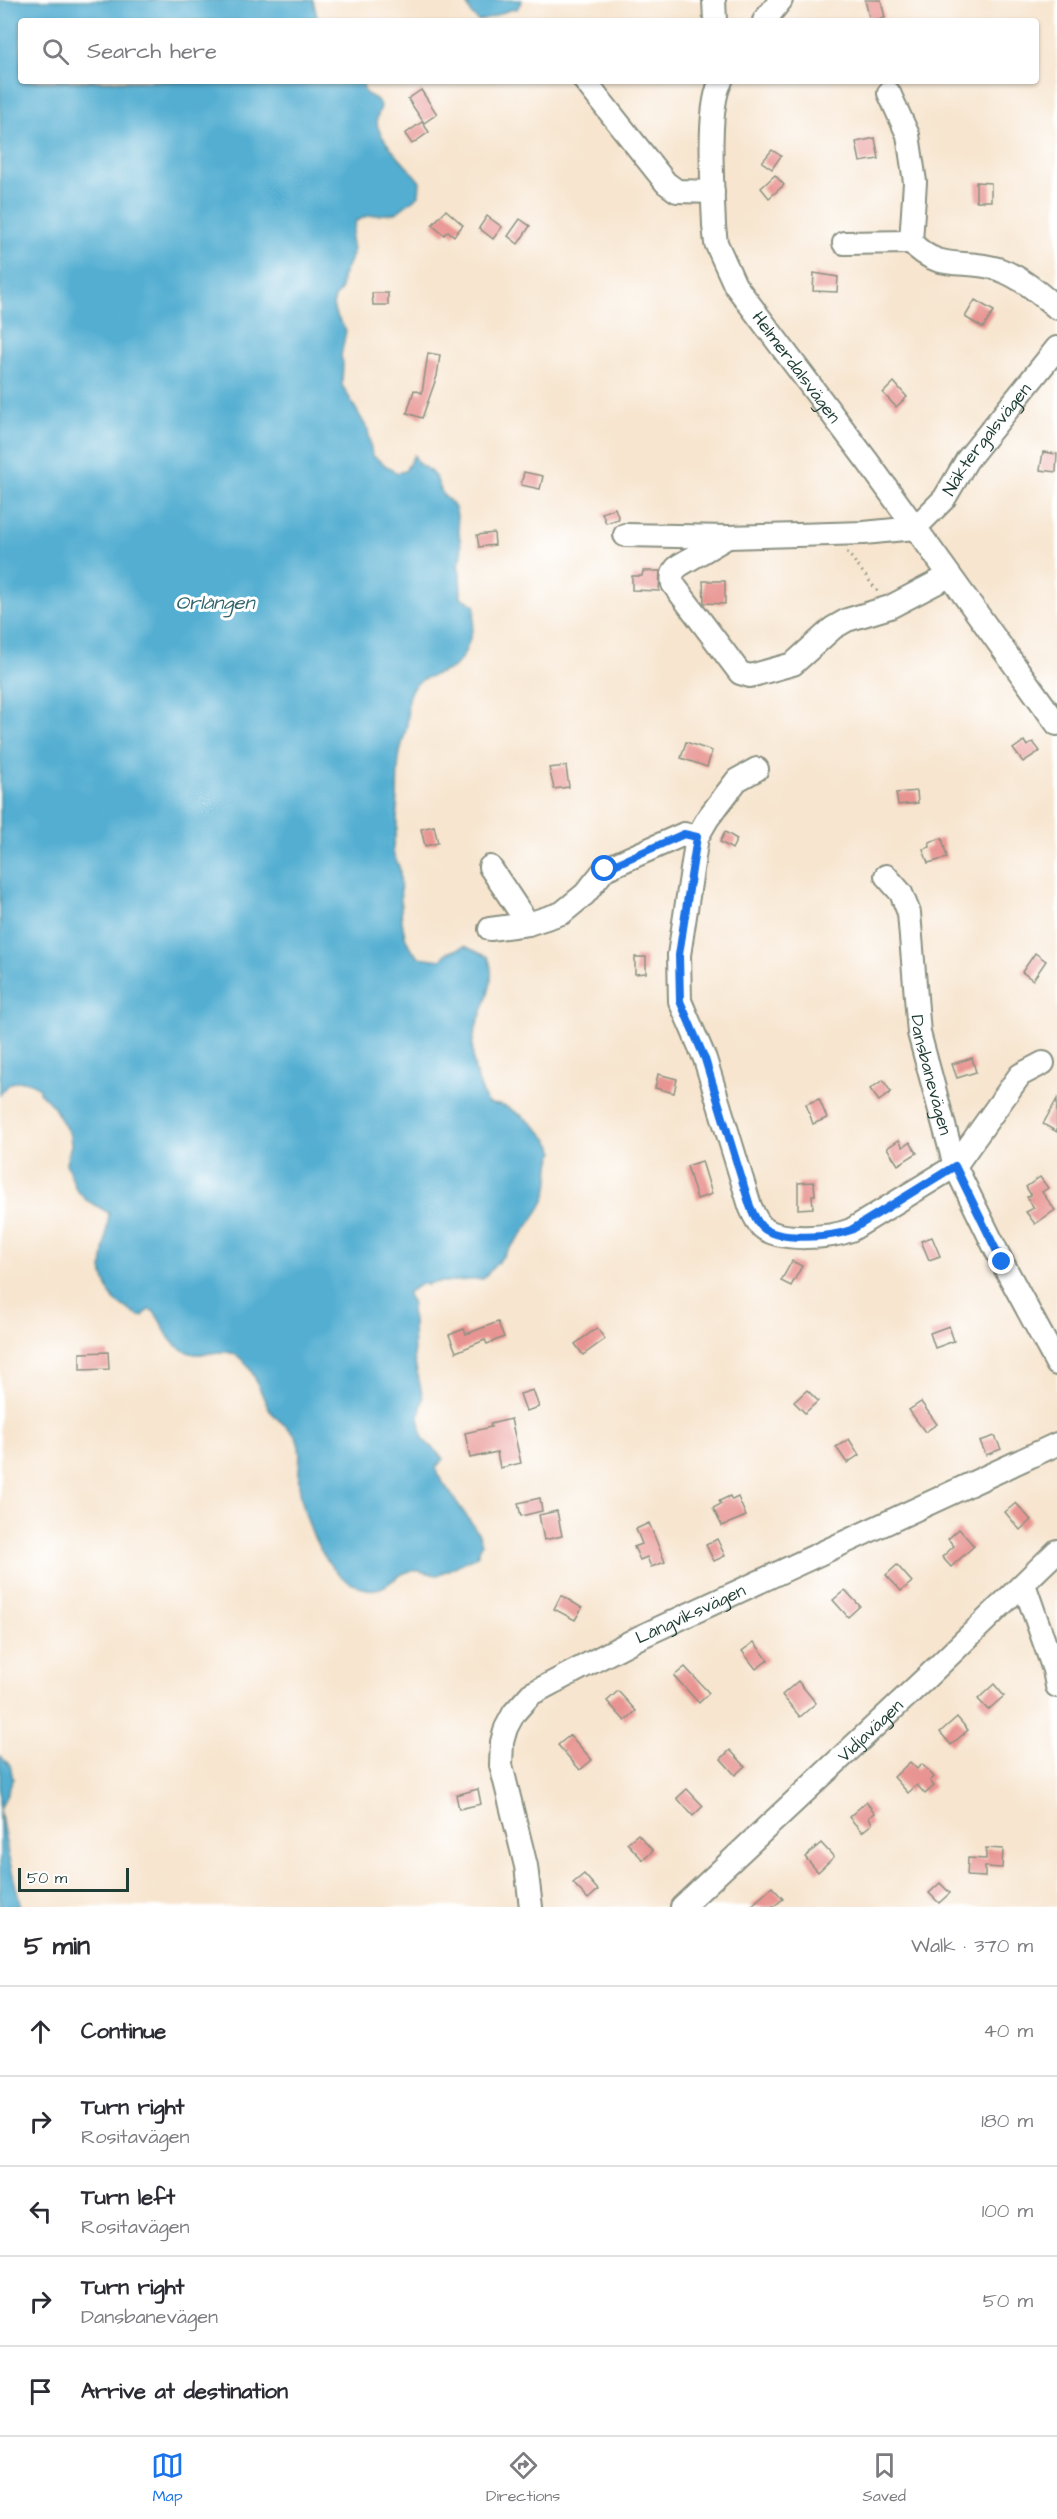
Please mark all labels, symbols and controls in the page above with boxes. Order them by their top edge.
search box [18,18,1039,84]
icon: search [39,35,72,68]
text: Search here [87,36,217,67]
street label: Helmerdalsvägen [746,306,847,428]
street label: Näktergalsvägen [936,377,1037,500]
water label: Orlången [176,589,256,618]
route start [591,855,617,881]
street label: Dansbanevägen [905,1014,959,1138]
route end [988,1248,1014,1274]
street label: Långviksvägen [631,1577,750,1650]
street label: Vidjavägen [832,1693,909,1768]
scale bar [18,1865,129,1892]
text: 50 m [27,1867,67,1889]
text: 5 min [24,1928,90,1964]
text: Walk · 370 m [911,1932,1033,1960]
icon: ahead [24,2015,57,2048]
text: Continue [81,2016,166,2047]
text: 40 m [983,2017,1033,2045]
text: Turn right [81,2092,184,2123]
icon: right [24,2105,57,2138]
text: 180 m [981,2107,1033,2135]
text: Rositavägen [81,2123,190,2151]
text: Turn left [81,2182,175,2213]
icon: left [24,2195,57,2228]
text: 100 m [982,2197,1033,2225]
text: Rositavägen [81,2213,190,2241]
text: Turn right [81,2272,184,2303]
icon: right [24,2285,57,2318]
text: 50 m [983,2287,1033,2315]
text: Dansbanevägen [81,2303,218,2331]
icon: arrive [24,2375,57,2408]
text: Arrive at destination [81,2376,288,2407]
tab: Map [151,2449,184,2507]
tab: Directions [486,2449,560,2507]
tab: Saved [862,2449,906,2507]

